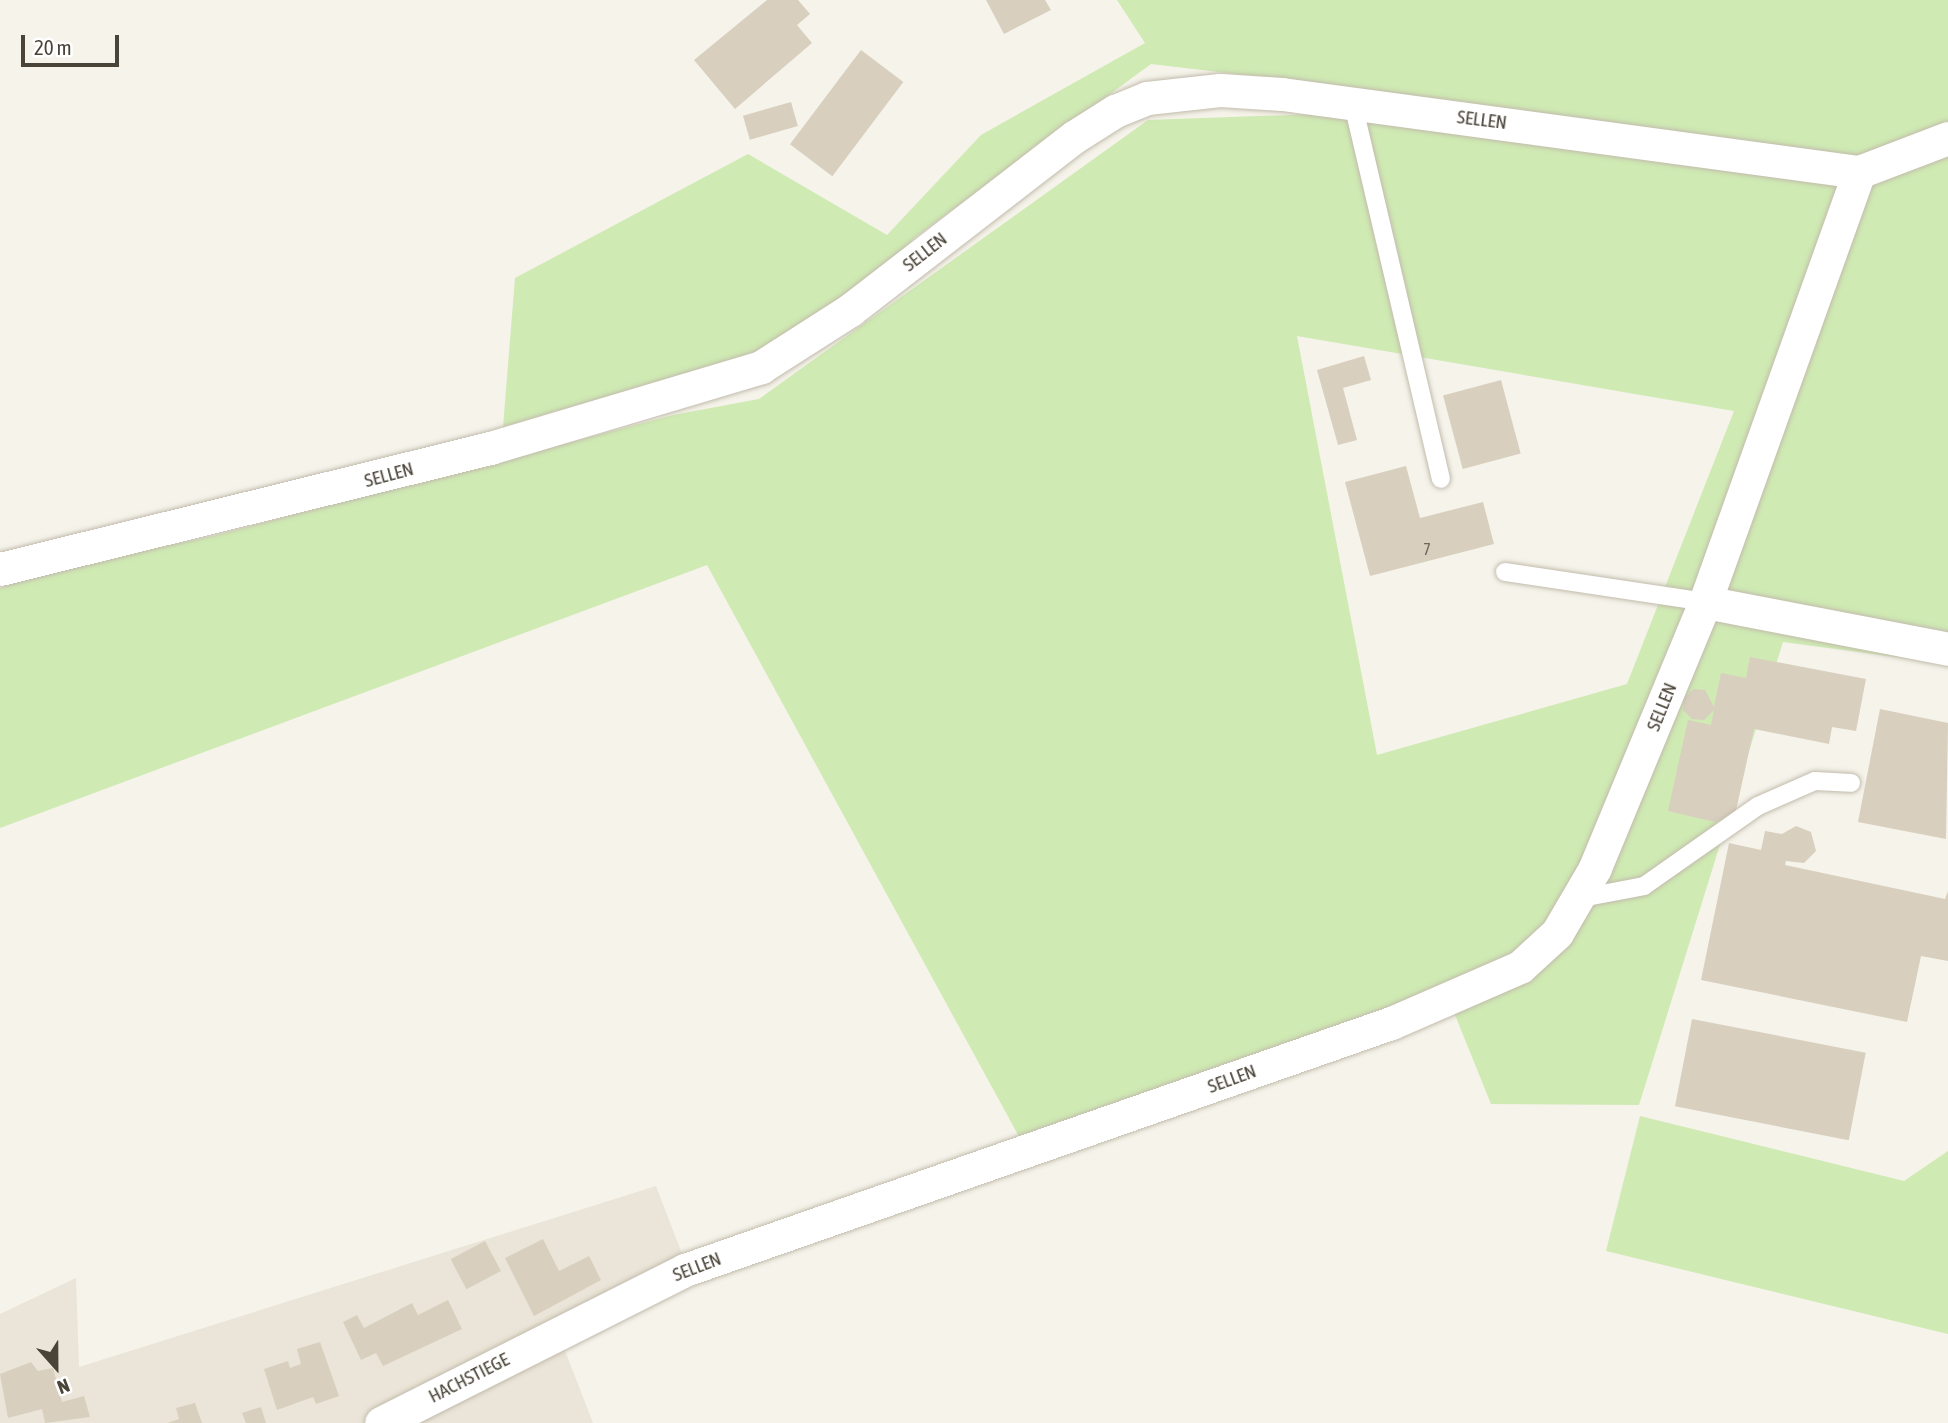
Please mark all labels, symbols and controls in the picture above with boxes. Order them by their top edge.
scale bar [24,21,122,65]
text: 20 m [34,35,72,59]
street label: SELLEN [1456,106,1508,134]
street label: SELLEN [898,228,952,276]
street label: SELLEN [362,458,416,492]
house number: 7 [1423,539,1431,559]
street label: SELLEN [1642,680,1682,734]
street label: SELLEN [1205,1060,1259,1098]
street label: SELLEN [670,1247,724,1287]
north arrow [21,1332,91,1402]
street label: HACHSTIEGE [425,1348,513,1408]
text: N [54,1374,73,1399]

